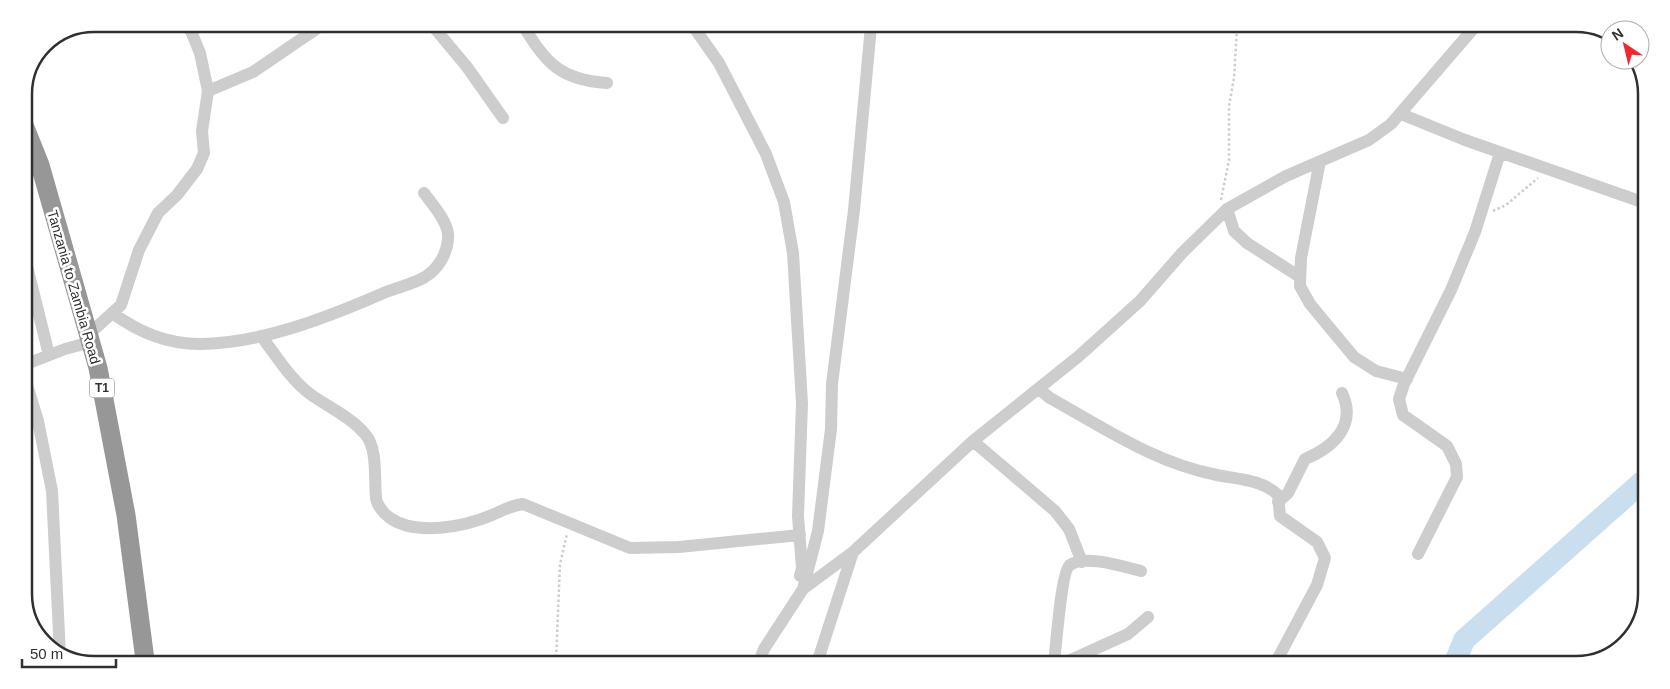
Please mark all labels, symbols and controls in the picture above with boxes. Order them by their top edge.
north arrow [1600,20,1650,70]
text: N [1609,25,1626,44]
street label: Tanzania to Zambia Road [44,208,104,366]
road number: T1 [90,378,114,398]
scale bar [22,636,116,668]
text: 50 m [30,645,63,662]

